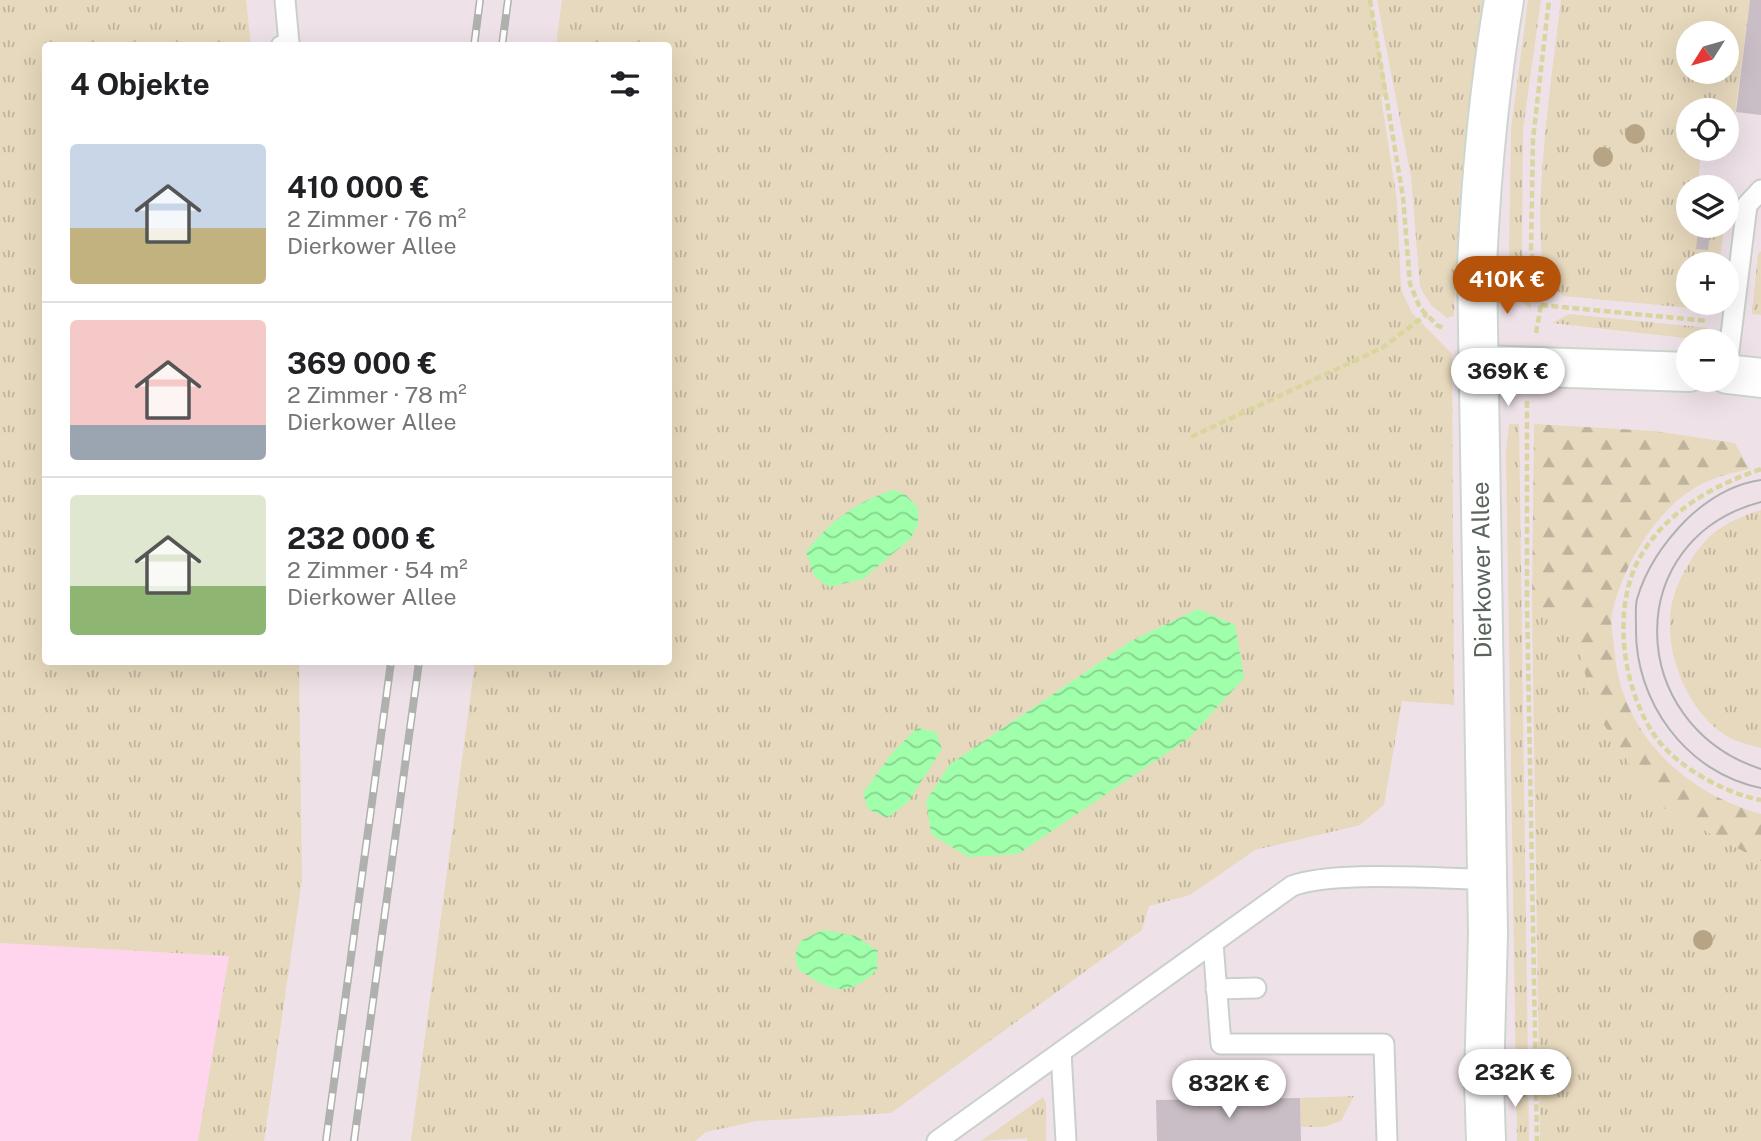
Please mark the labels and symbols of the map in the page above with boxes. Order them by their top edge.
north arrow [1676,21,1740,84]
pin: 410K € [1450,256,1564,316]
pin: 369K € [1451,348,1565,408]
street label: Dierkower Allee [1465,481,1497,659]
pin: 232K € [1458,1050,1572,1109]
pin: 832K € [1172,1060,1286,1120]

